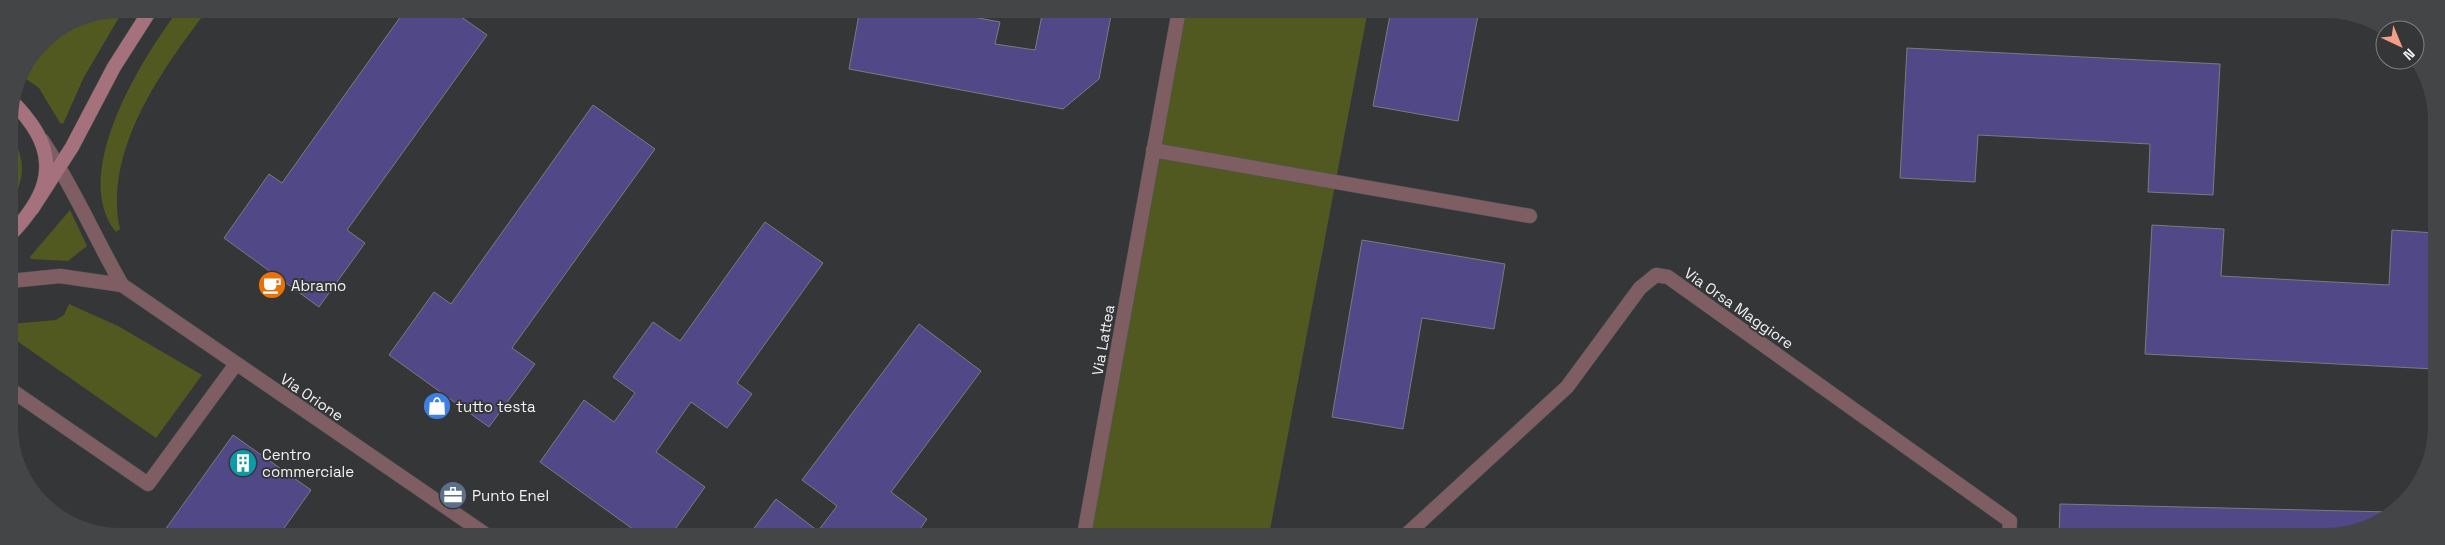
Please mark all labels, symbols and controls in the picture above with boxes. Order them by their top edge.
north arrow [2375,20,2425,70]
text: N [2399,45,2419,64]
street label: Via Orsa Maggiore [1681,263,1797,353]
cafe icon: Abramo [257,270,287,300]
place label: Abramo [291,276,346,295]
street label: Via Lattea [1087,303,1119,377]
street label: Via Orione [277,369,347,425]
shop icon: tutto testa [422,391,452,421]
place label: tutto testa [456,397,536,416]
place label: Centro commerciale [262,445,354,481]
building icon: Centro commerciale [228,448,258,478]
office icon: Punto Enel [438,480,468,510]
place label: Punto Enel [472,486,549,505]

